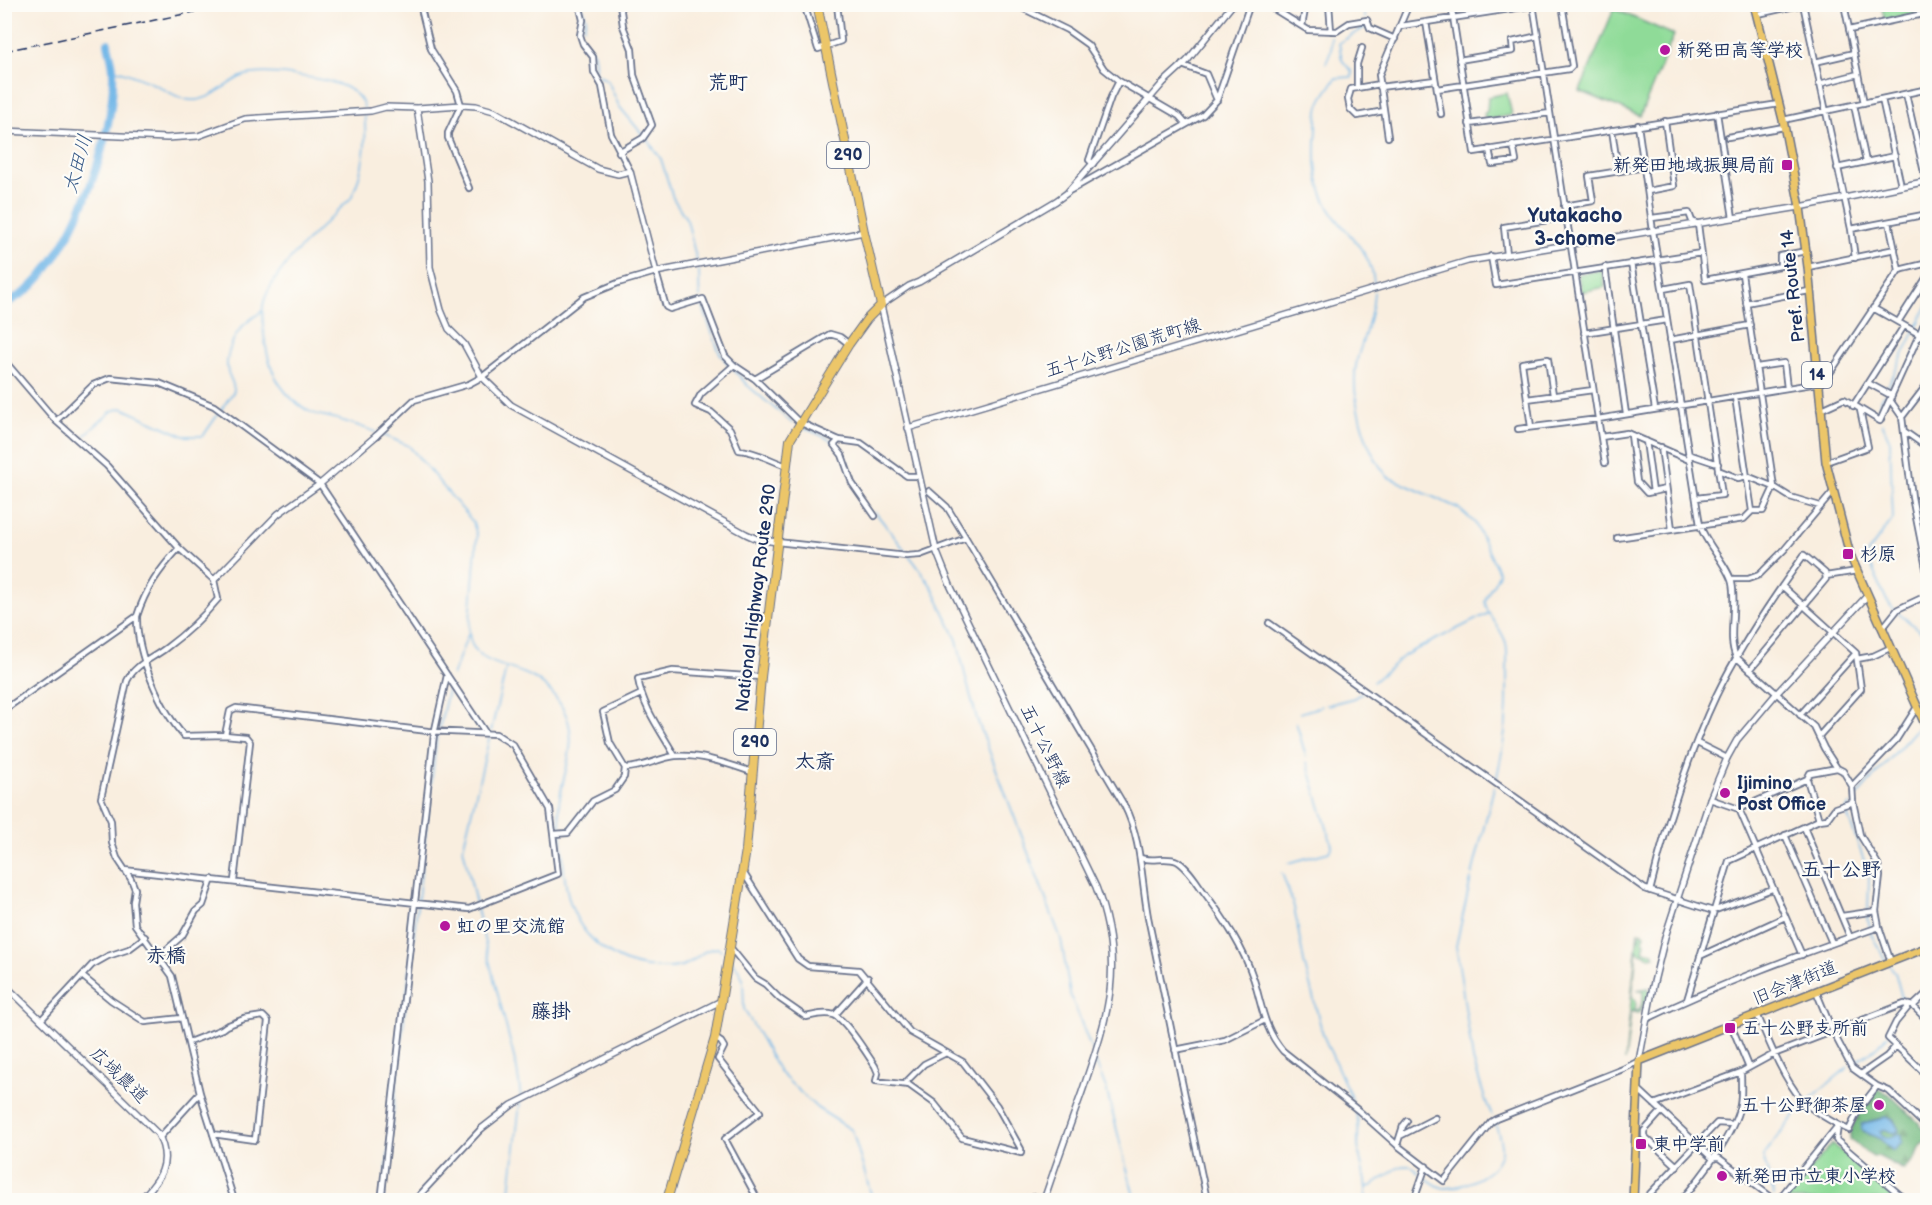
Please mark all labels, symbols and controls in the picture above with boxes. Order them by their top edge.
place label: 新発田高等学校 [1677,40,1803,61]
marker: 新発田高等学校 [1658,43,1672,57]
district label: 荒町 [708,71,748,95]
water label: 太田川 [58,132,98,196]
road number: 290 [827,142,869,168]
place label: 新発田地域振興局前 [1613,155,1775,176]
marker: 新発田地域振興局前 [1780,158,1794,172]
district label: Yutakacho 3-chome [1528,204,1622,251]
street label: Pref. Route 14 [1777,228,1809,343]
street label: 五十公野公園荒町線 [1042,314,1204,382]
road number: 14 [1802,362,1832,388]
street label: National Highway Route 290 [732,483,780,713]
place label: 杉原 [1860,544,1896,565]
marker: 杉原 [1841,547,1855,561]
street label: 五十公野線 [1016,701,1074,791]
road number: 290 [734,729,776,755]
district label: 太斎 [795,750,835,774]
place label: Ijimino Post Office [1737,773,1826,815]
marker: Ijimino Post Office [1718,786,1732,800]
district label: 五十公野 [1801,858,1881,882]
place label: 虹の里交流館 [457,916,565,937]
marker: 虹の里交流館 [438,919,452,933]
district label: 赤橋 [146,944,186,968]
street label: 旧会津街道 [1749,956,1841,1010]
district label: 藤掛 [531,1000,571,1024]
place label: 五十公野支所前 [1742,1018,1868,1039]
marker: 五十公野支所前 [1723,1021,1737,1035]
street label: 広域農道 [86,1042,152,1108]
place label: 五十公野御茶屋 [1741,1095,1867,1116]
marker: 五十公野御茶屋 [1872,1098,1886,1112]
place label: 東中学前 [1653,1134,1725,1155]
marker: 東中学前 [1634,1137,1648,1151]
place label: 新発田市立東小学校 [1734,1166,1896,1187]
marker: 新発田市立東小学校 [1715,1169,1729,1183]

